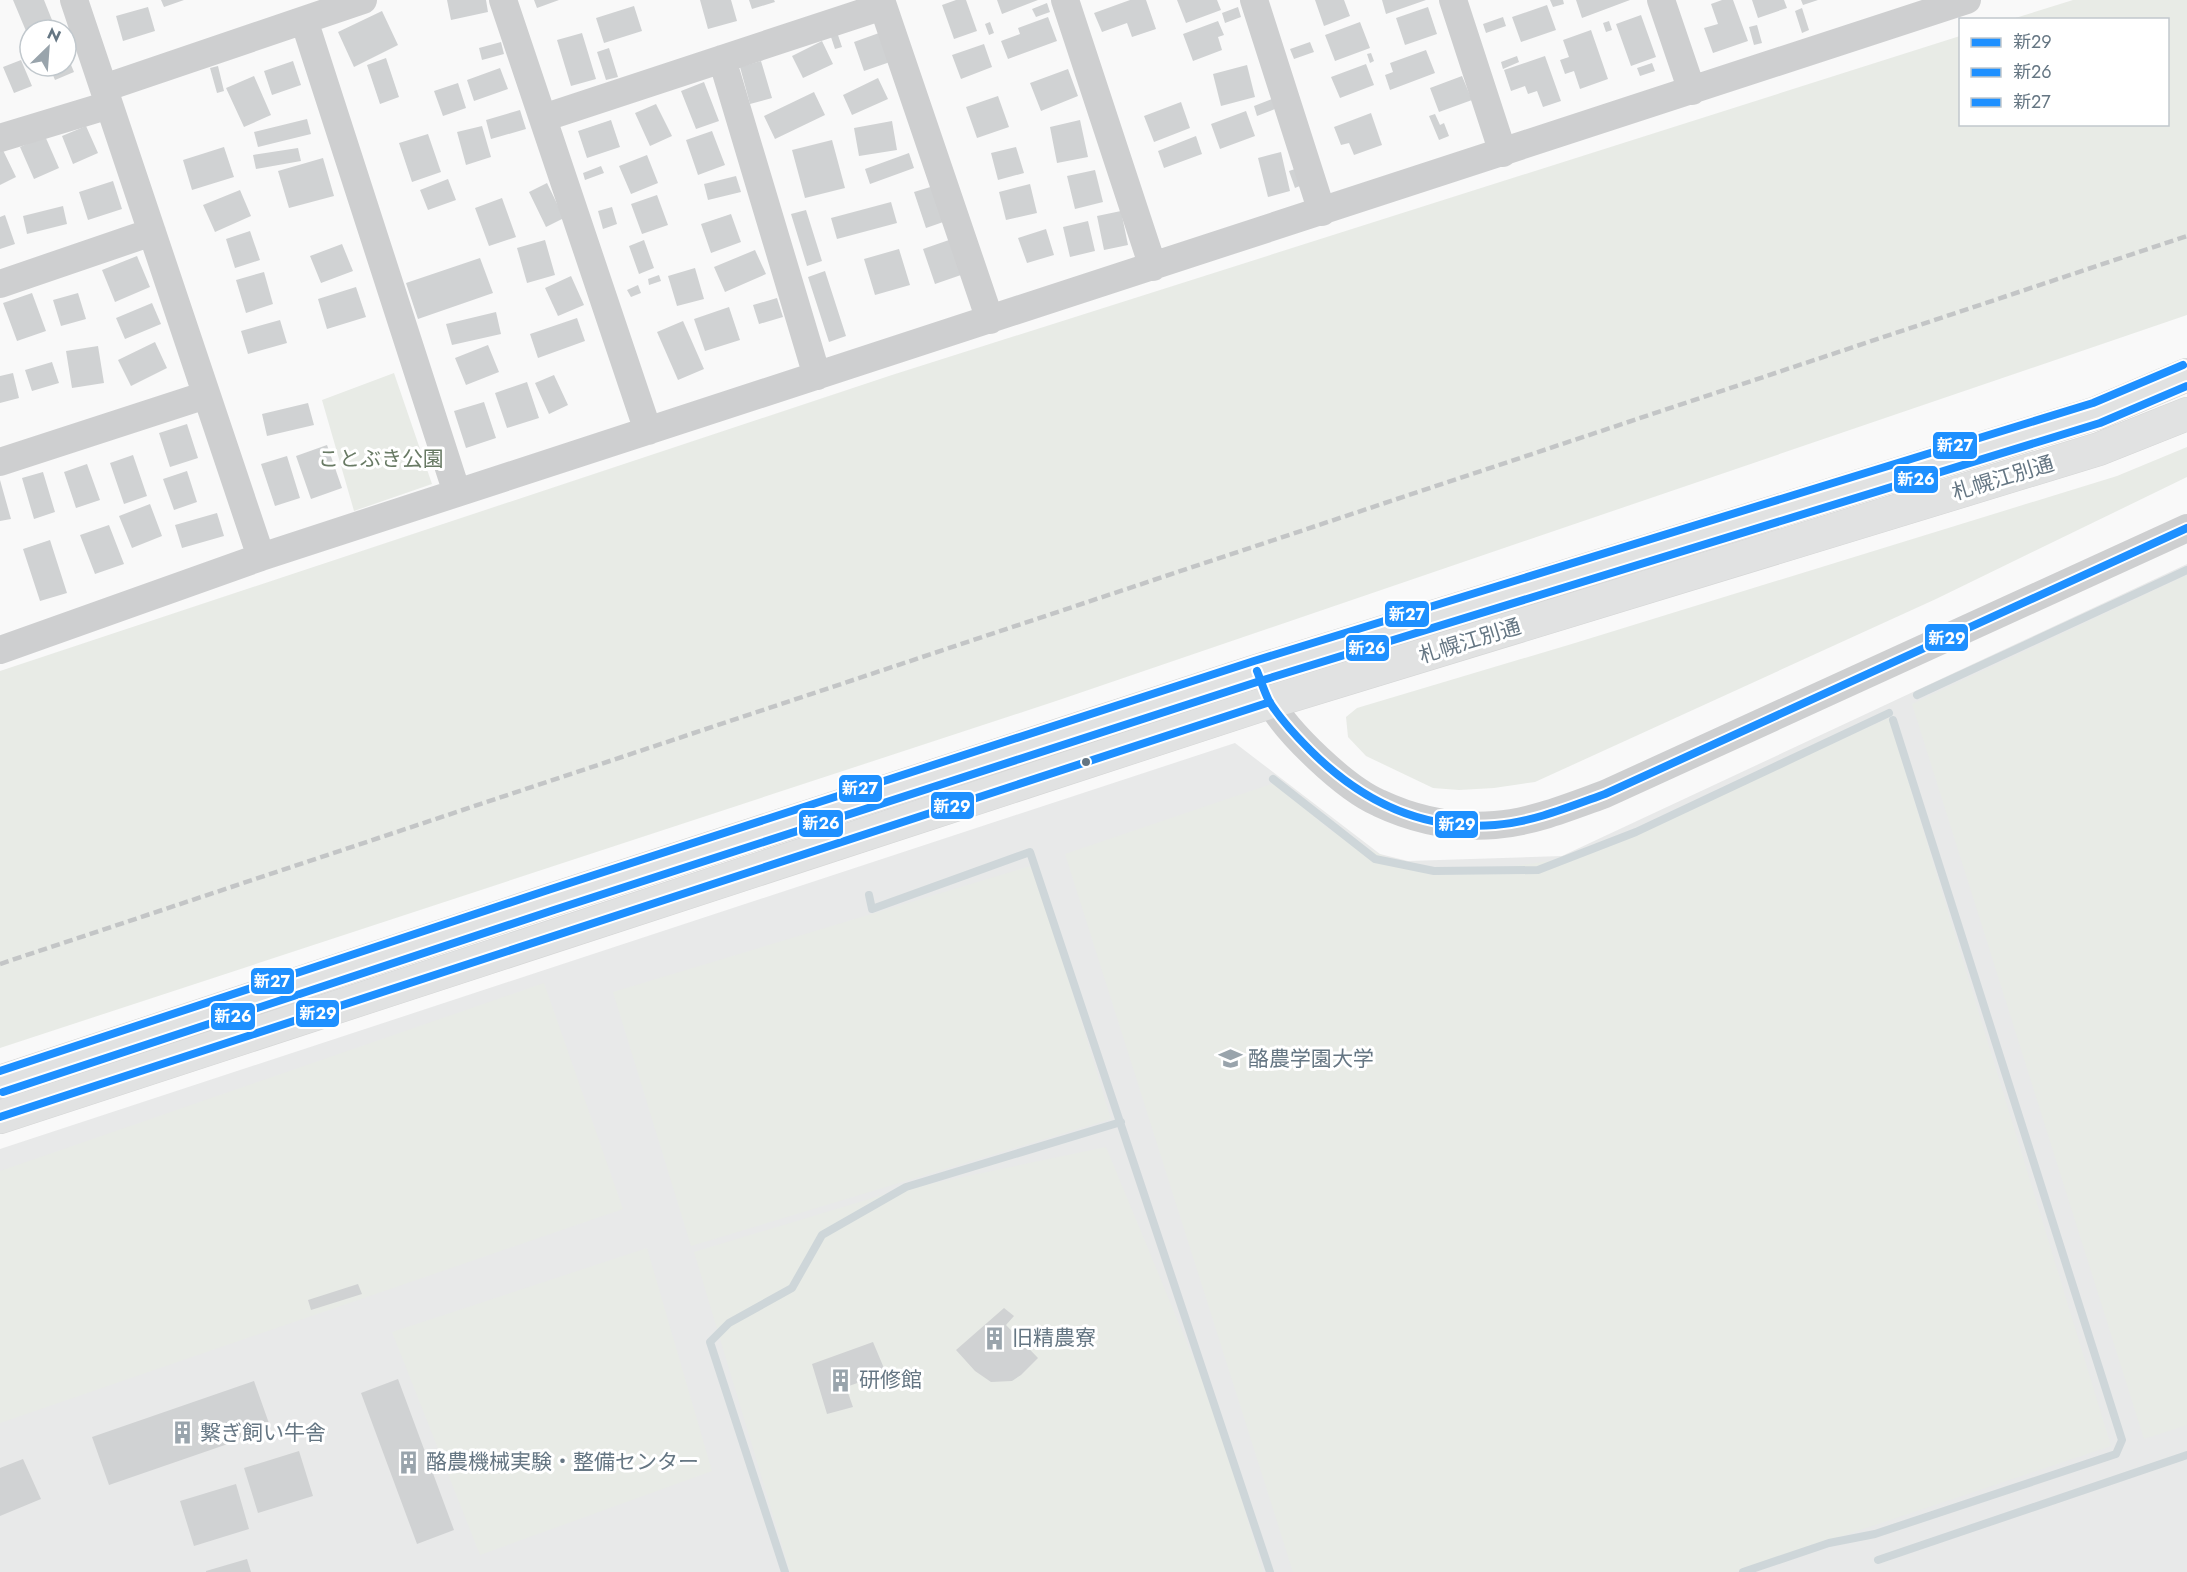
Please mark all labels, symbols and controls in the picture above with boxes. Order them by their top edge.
north arrow [18,18,78,78]
legend [1959,18,2169,126]
text: N [44,22,65,48]
text: 新29 [2013,29,2052,55]
text: 新26 [2013,59,2052,85]
text: 新27 [2013,89,2051,115]
line badge: 新27 [1932,431,1978,460]
text: 新27 [1937,434,1973,457]
park label: ことぶき公園 [318,444,444,474]
street label: 札幌江別通 [1948,448,2058,508]
line badge: 新26 [1893,465,1939,494]
text: 新26 [1897,468,1935,491]
line badge: 新27 [1384,600,1430,628]
text: 新27 [1389,603,1425,626]
street label: 札幌江別通 [1415,611,1525,671]
line badge: 新29 [1924,623,1969,652]
text: 新29 [1928,627,1966,650]
line badge: 新26 [1345,634,1390,662]
text: 新26 [1348,637,1386,660]
unlabelled marker [1080,756,1092,768]
line badge: 新27 [838,774,883,803]
text: 新27 [842,777,878,800]
line badge: 新29 [930,791,975,820]
text: 新29 [933,795,971,818]
line badge: 新26 [798,809,844,838]
line badge: 新29 [1434,810,1479,839]
text: 新26 [802,812,840,835]
text: 新29 [1438,813,1476,836]
line badge: 新27 [250,967,295,995]
text: 新27 [254,970,290,993]
line badge: 新29 [295,999,340,1028]
line badge: 新26 [210,1002,256,1031]
text: 新29 [299,1002,337,1025]
text: 新26 [214,1005,252,1028]
place label: 酪農学園大学 [1248,1044,1374,1074]
school or university icon: 酪農学園大学 [1217,1046,1243,1072]
place label: 旧精農寮 [1012,1323,1096,1353]
building icon: 旧精農寮 [981,1325,1007,1351]
place label: 研修館 [859,1365,922,1395]
building icon: 研修館 [828,1367,854,1393]
place label: 繋ぎ飼い牛舎 [200,1418,326,1448]
building icon: 繋ぎ飼い牛舎 [169,1420,195,1446]
place label: 酪農機械実験・整備センター [426,1447,699,1477]
building icon: 酪農機械実験・整備センター [395,1449,421,1475]

